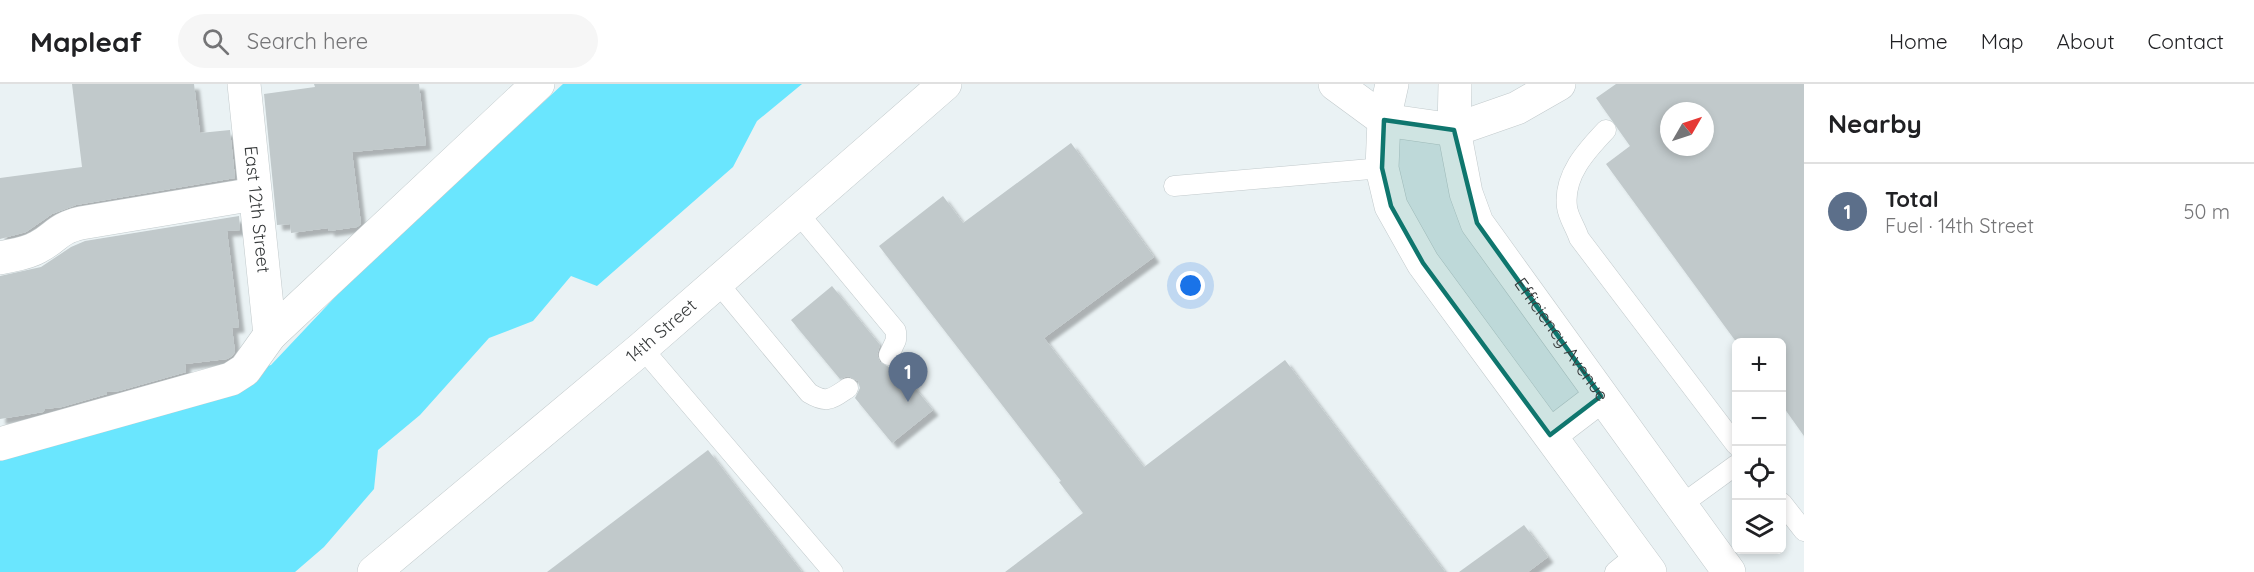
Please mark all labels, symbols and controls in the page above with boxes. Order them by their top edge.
search box [178,14,598,68]
text: Mapleaf [30,24,142,59]
icon: search [199,25,232,58]
text: Search here [247,27,368,55]
text: Home [1889,28,1948,54]
text: Map [1981,28,2024,54]
text: About [2057,28,2115,54]
text: Contact [2148,28,2224,54]
north arrow [1660,102,1714,156]
text: Nearby [1828,107,1922,140]
street label: East 12th Street [239,145,276,274]
text: Total [1885,185,1939,213]
text: 1 [1844,199,1851,224]
text: 50 m [2184,199,2230,224]
text: Fuel · 14th Street [1885,213,2034,238]
your location [1176,271,1205,300]
street label: Efficiency Avenue [1509,273,1614,406]
street label: 14th Street [621,294,701,368]
map controls [1732,338,1786,554]
button: + [1732,338,1786,392]
pin: 1 [888,352,928,402]
button: − [1732,392,1786,446]
button: locate [1732,446,1786,500]
button: layers [1732,500,1786,554]

